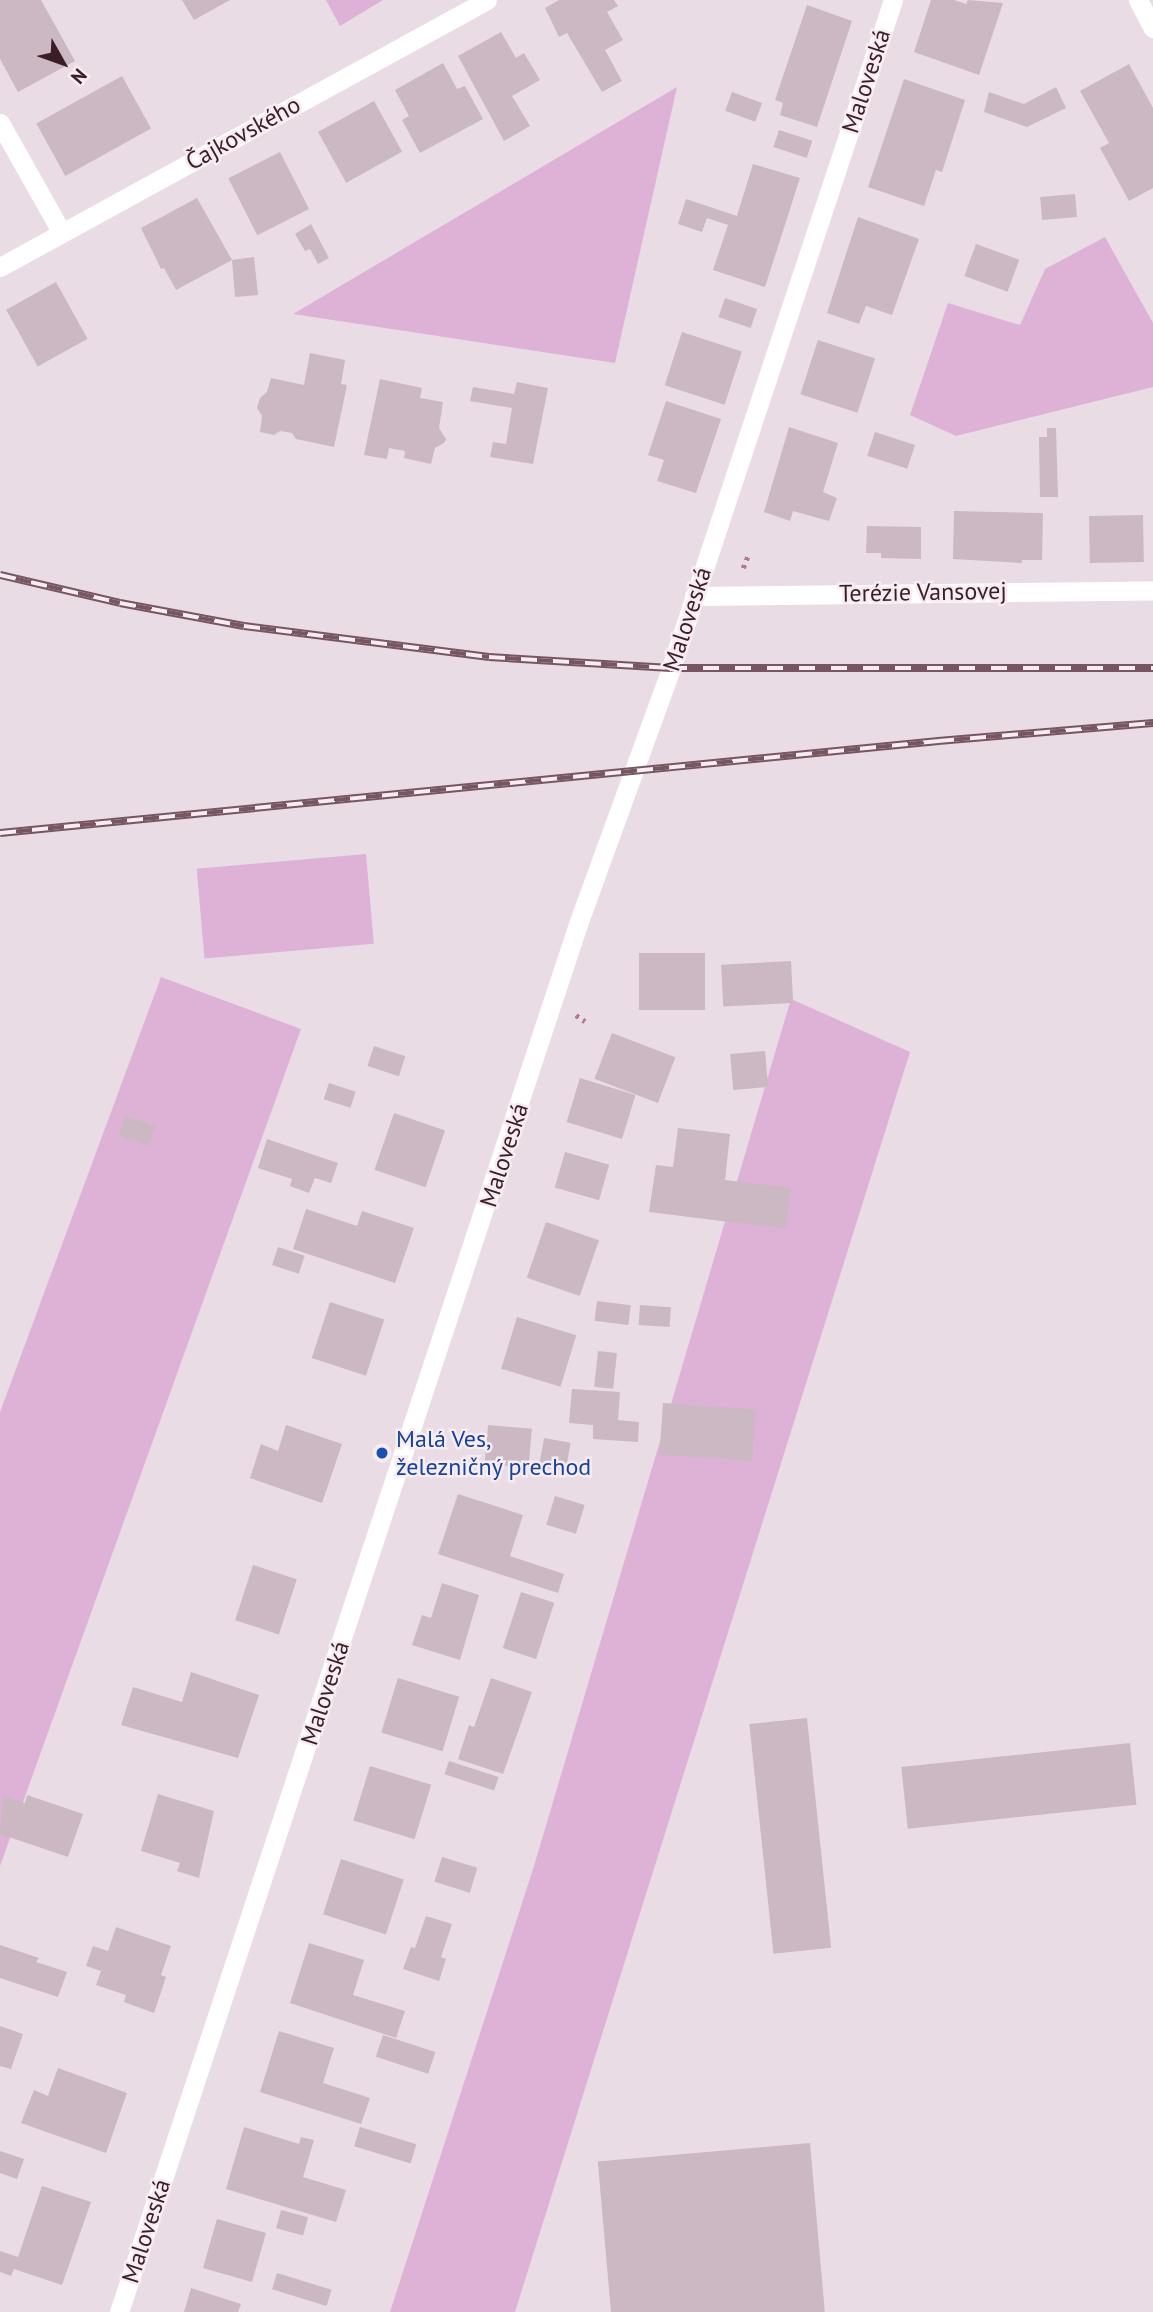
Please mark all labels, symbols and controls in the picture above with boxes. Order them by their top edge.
street label: Maloveská [836,25,896,137]
north arrow [28,28,98,98]
text: N [66,64,92,89]
street label: Čajkovského [181,90,305,176]
street label: Maloveská [657,563,717,675]
street label: Terézie Vansovej [839,576,1007,608]
street label: Maloveská [474,1099,534,1211]
place label: Malá Ves, železničný prechod [396,1425,592,1481]
marker: Malá Ves, železničný prechod [374,1445,390,1461]
street label: Maloveská [295,1637,355,1749]
street label: Maloveská [116,2175,176,2287]

